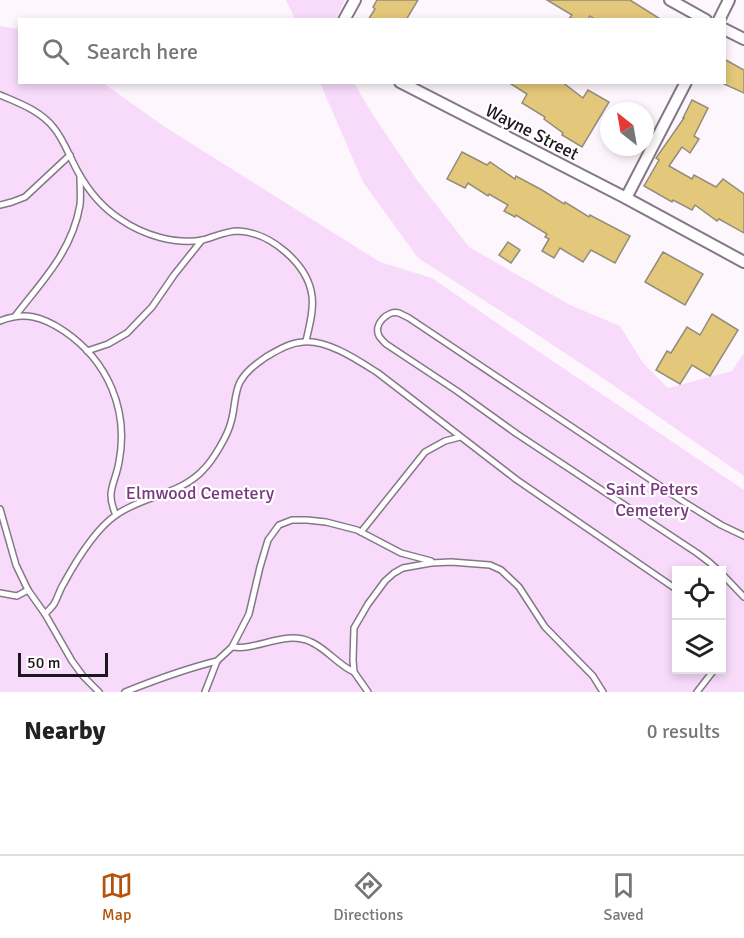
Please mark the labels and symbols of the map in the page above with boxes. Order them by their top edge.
street label: Wayne Street [482,99,582,165]
north arrow [600,102,654,156]
park label: Saint Peters Cemetery [606,478,698,521]
park label: Elmwood Cemetery [126,482,275,504]
scale bar [18,650,108,678]

